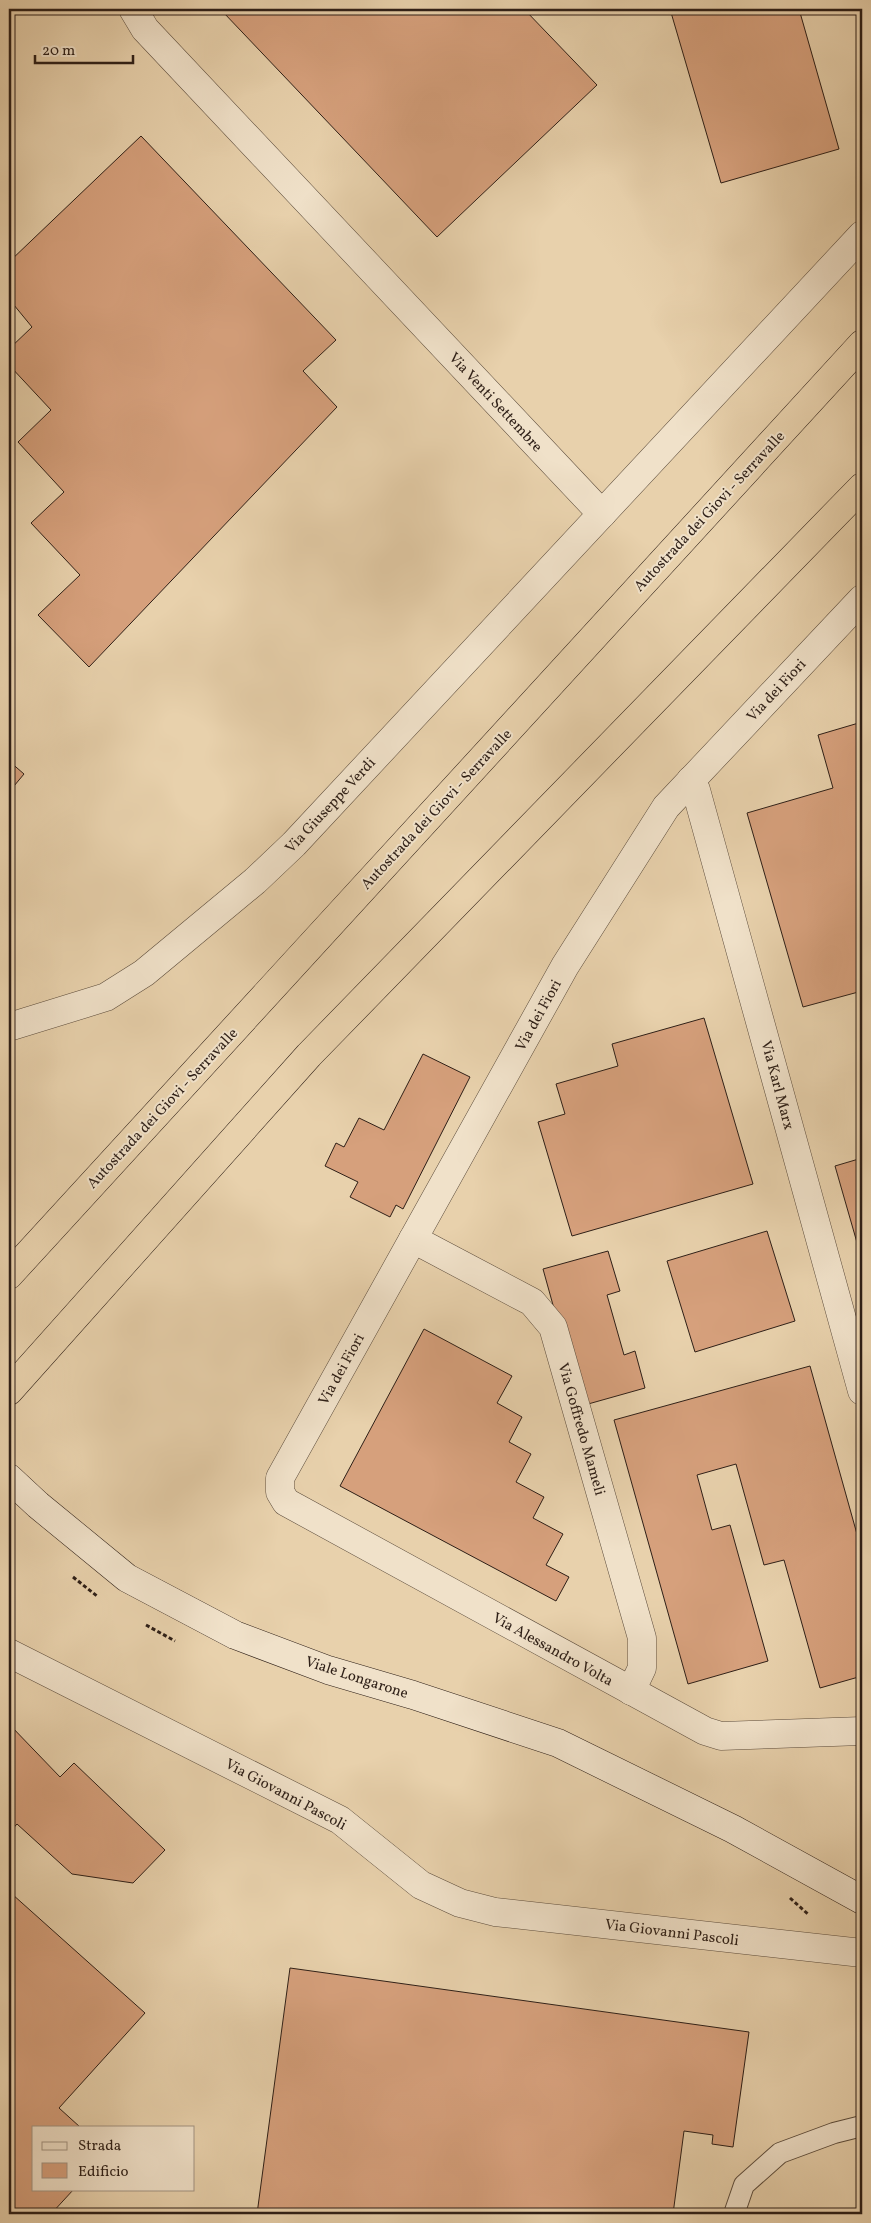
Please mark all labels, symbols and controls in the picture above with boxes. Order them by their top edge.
scale bar [35,32,132,64]
text: 20 m [42,41,75,62]
street label: Via Venti Settembre [443,349,547,458]
street label: Autostrada dei Giovi - Serravalle [630,427,790,597]
street label: Via dei Fiori [743,655,812,727]
street label: Autostrada dei Giovi - Serravalle [357,725,517,895]
street label: Via Giuseppe Verdi [281,753,381,859]
street label: Via dei Fiori [511,976,568,1055]
street label: Autostrada dei Giovi - Serravalle [83,1024,243,1194]
street label: Via Karl Marx [755,1038,799,1132]
street label: Via dei Fiori [314,1330,371,1409]
street label: Via Goffredo Mameli [552,1361,610,1498]
street label: Via Alessandro Volta [488,1608,616,1692]
street label: Viale Longarone [302,1652,411,1705]
street label: Via Giovanni Pascoli [221,1754,350,1836]
street label: Via Giovanni Pascoli [604,1915,740,1952]
legend [32,2126,195,2190]
text: Strada [78,2136,121,2157]
text: Edificio [78,2162,129,2183]

